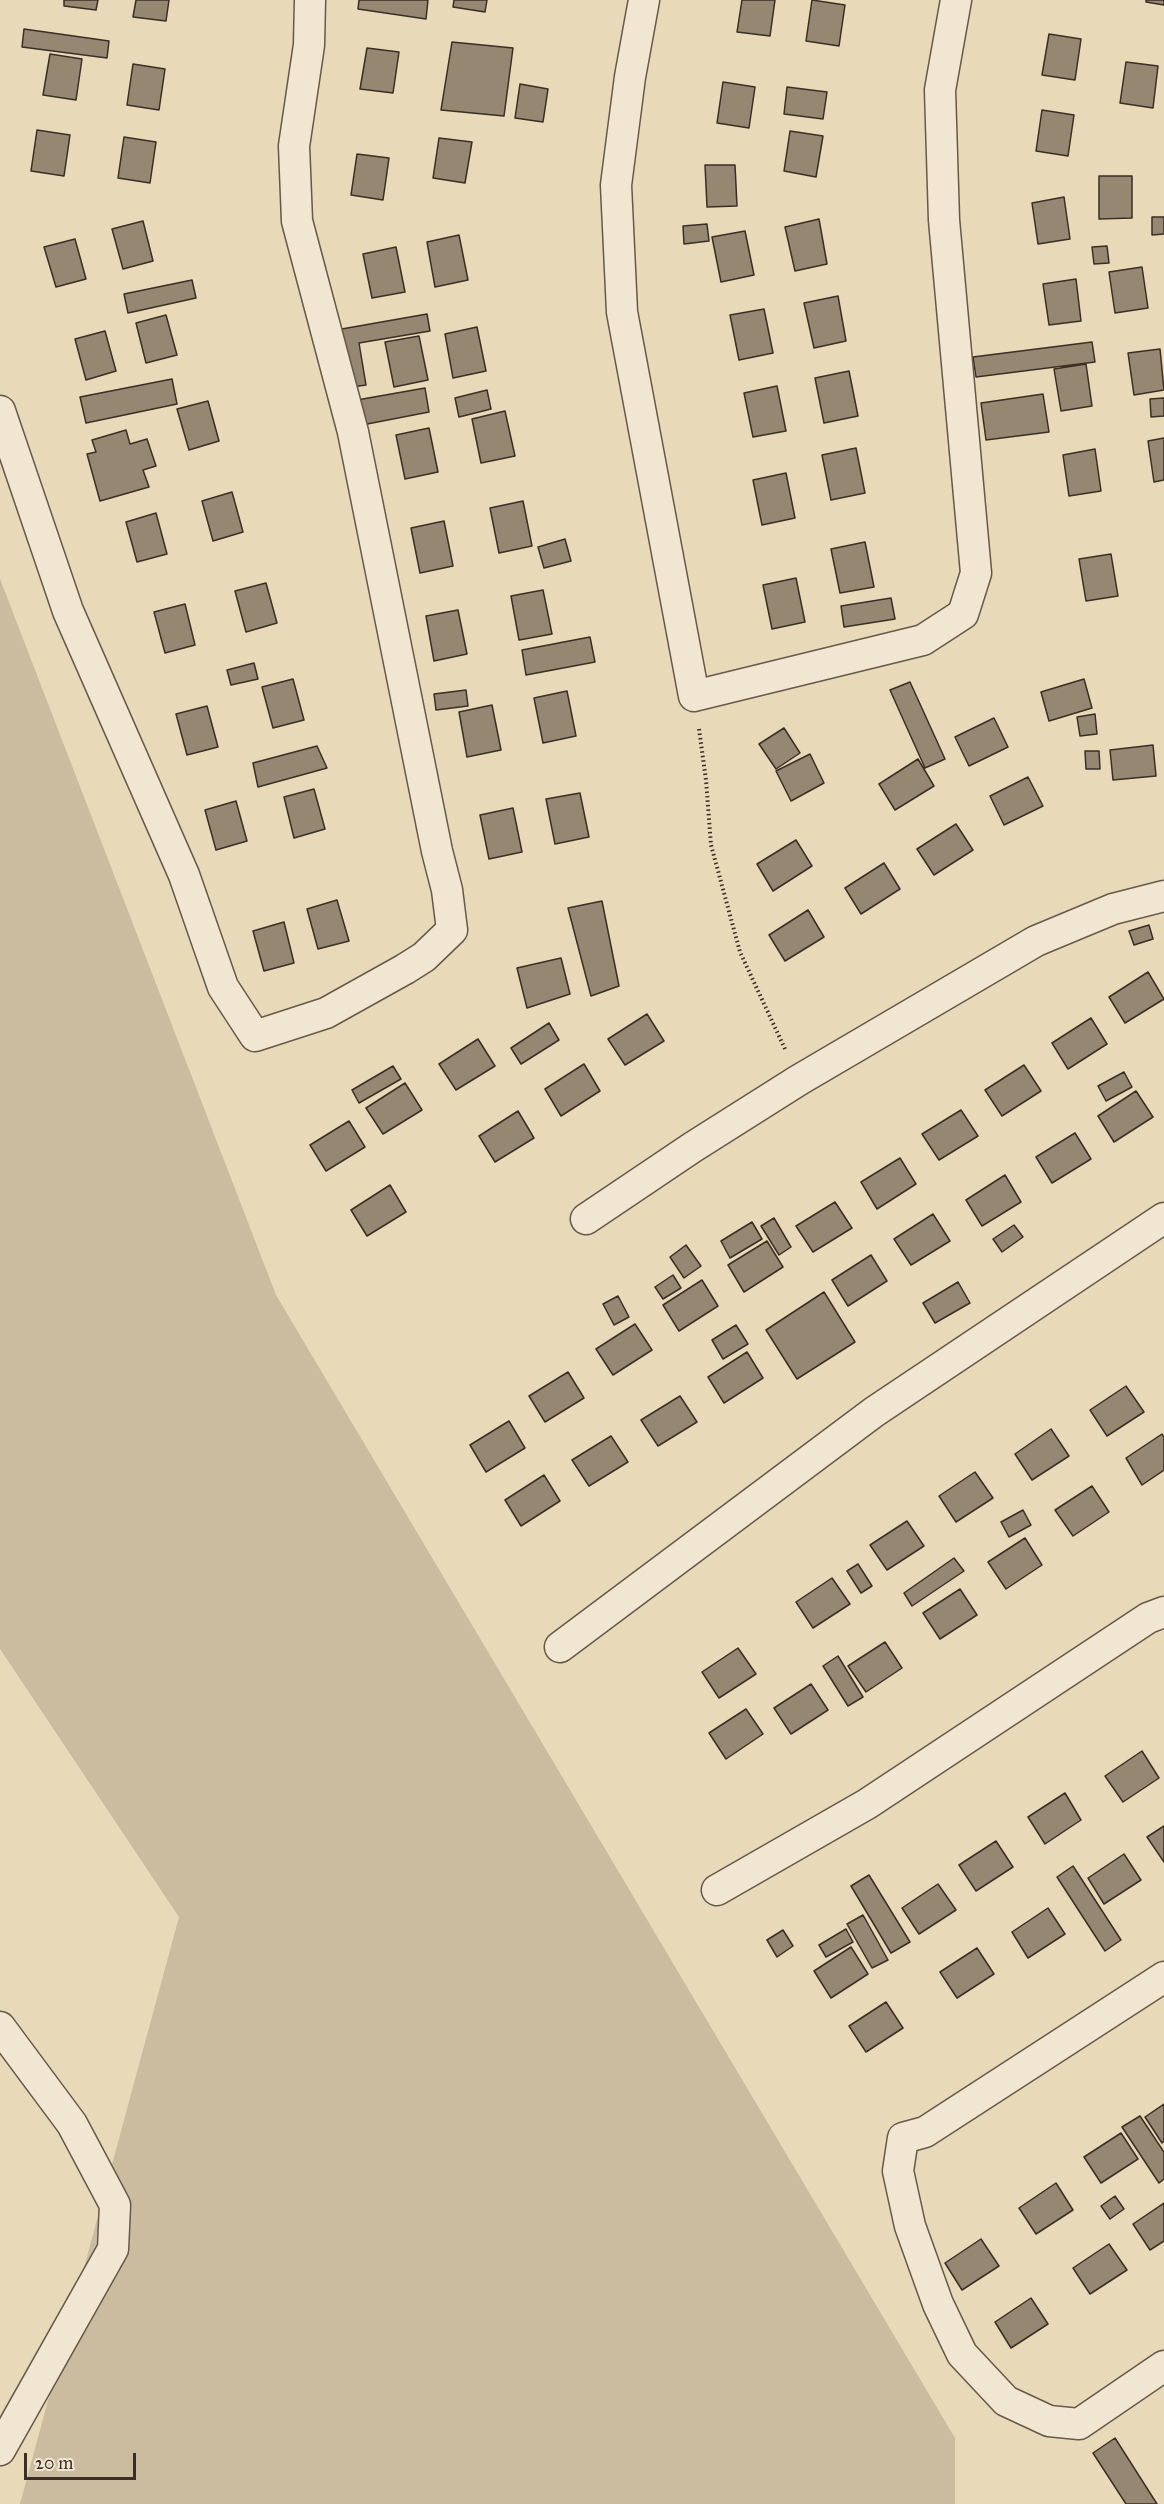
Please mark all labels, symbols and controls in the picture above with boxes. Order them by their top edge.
scale bar [27,2441,140,2479]
text: 20 m [35,2452,73,2474]

